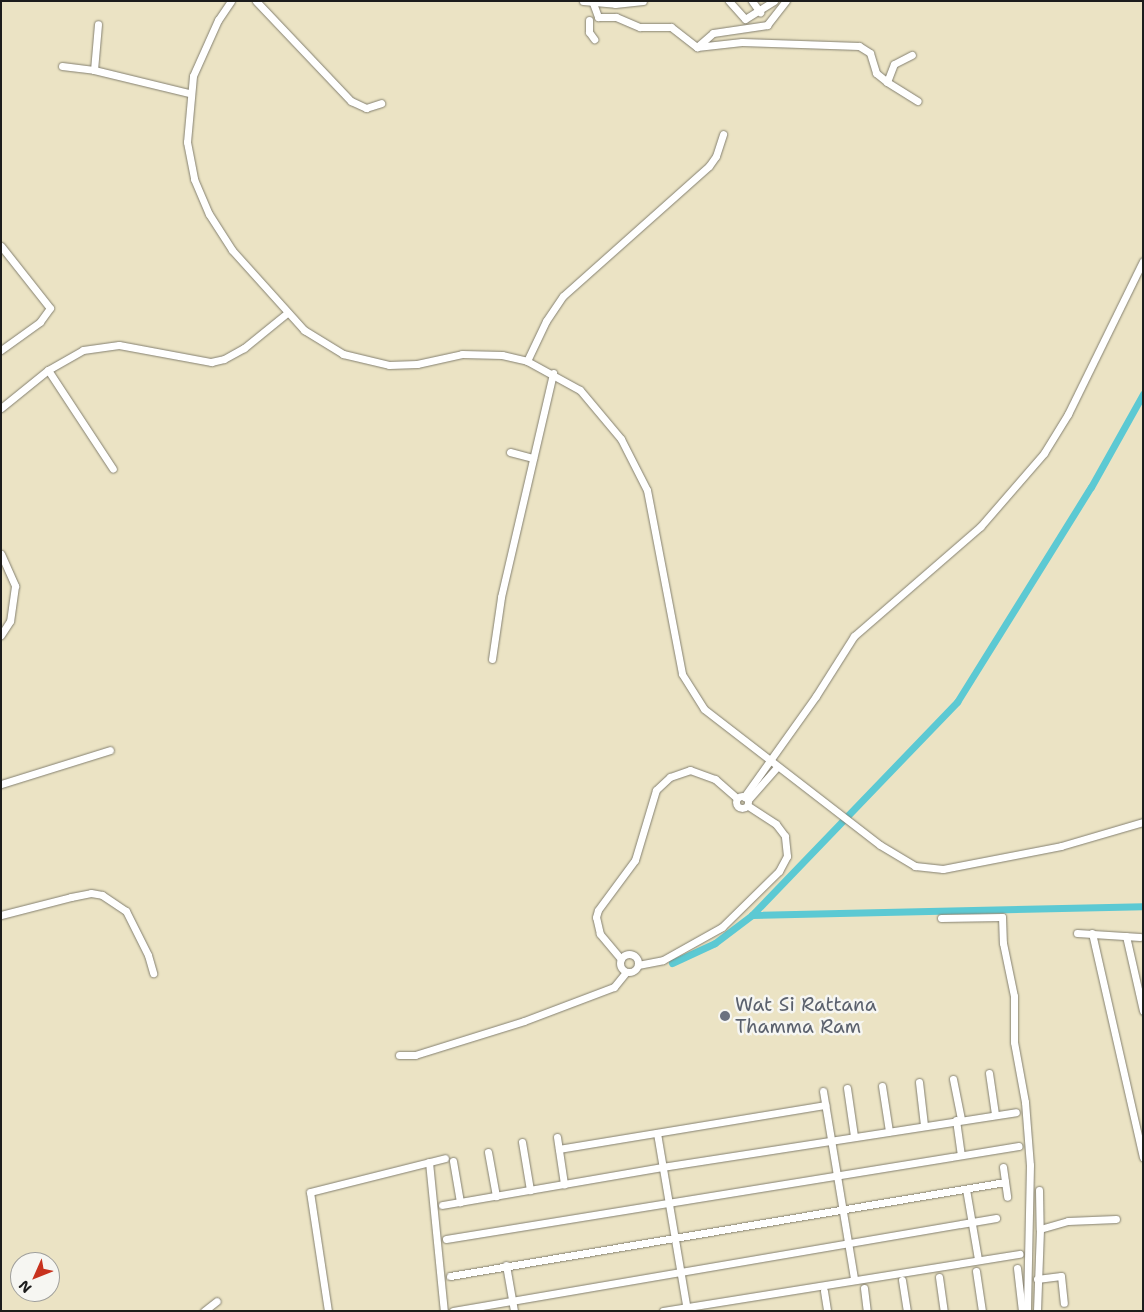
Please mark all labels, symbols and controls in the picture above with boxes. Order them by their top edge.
place label: Wat Si Rattana Thamma Ram [735,994,876,1038]
marker: Wat Si Rattana Thamma Ram [719,1010,731,1022]
north arrow [10,1252,60,1302]
text: N [15,1276,35,1297]

